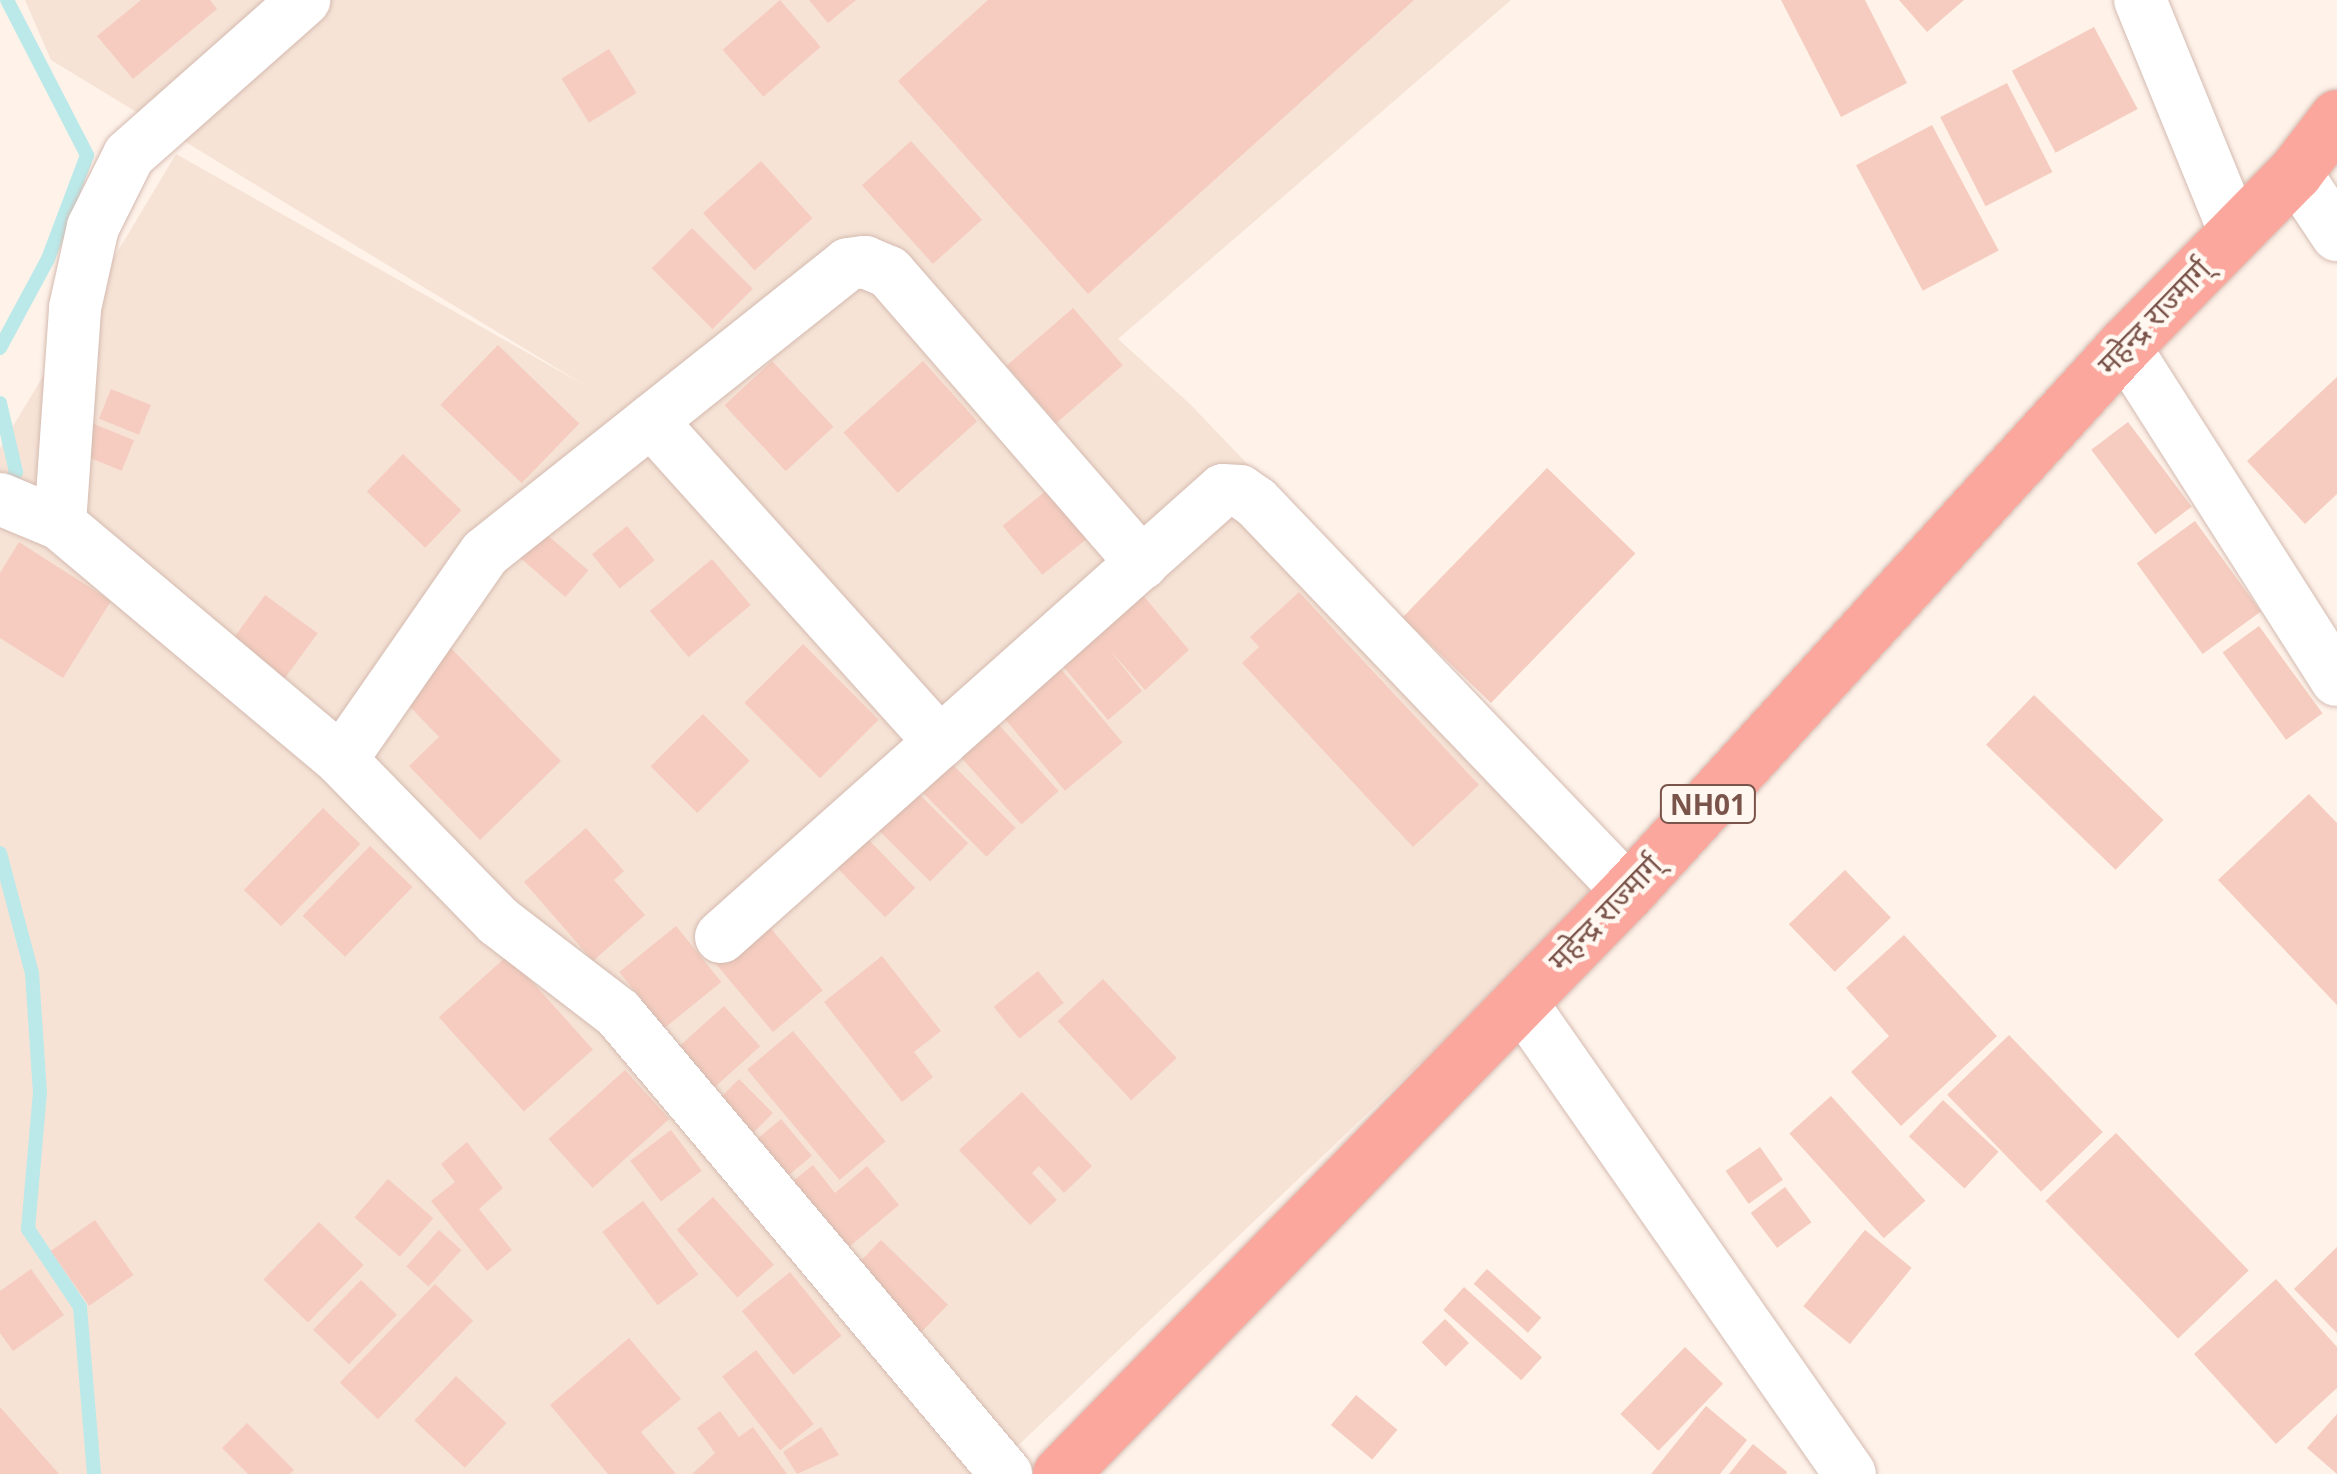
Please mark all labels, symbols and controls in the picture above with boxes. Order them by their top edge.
street label: महेन्द्र राज्मार्ग् [2090,252,2218,382]
road number: NH01 [1658,781,1758,827]
street label: महेन्द्र राज्मार्ग् [1541,848,1669,978]

